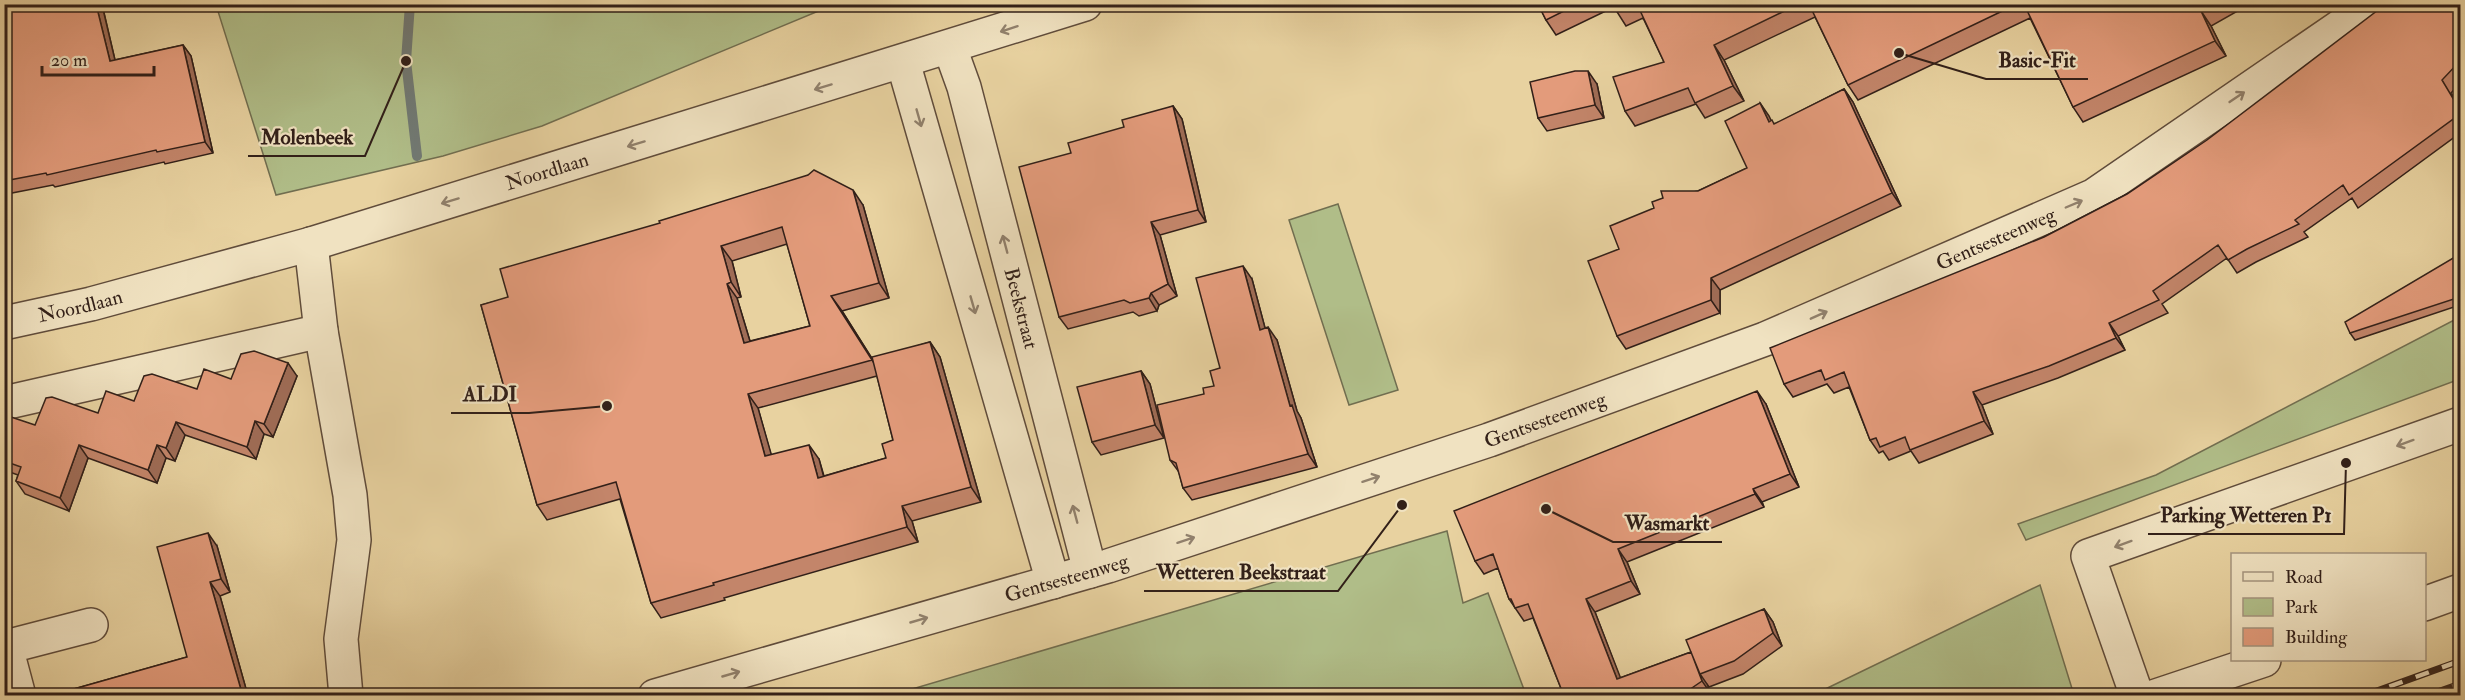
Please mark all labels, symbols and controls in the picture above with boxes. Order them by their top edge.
one-way arrow [1000,24,1019,35]
scale bar [42,39,154,77]
callout: Basic-Fit [1986,40,2088,79]
text: Basic-Fit [1998,47,2076,74]
text: 20 m [51,49,87,72]
one-way arrow [814,82,833,93]
one-way arrow [2228,91,2245,103]
one-way arrow [914,108,925,127]
callout: Molenbeek [248,117,365,156]
text: Molenbeek [260,124,354,151]
one-way arrow [627,139,646,150]
street label: Noordlaan [502,147,592,196]
one-way arrow [441,196,460,207]
one-way arrow [2065,198,2083,209]
street label: Gentsesteenweg [1932,202,2060,276]
one-way arrow [998,235,1010,254]
street label: Beekstraat [999,265,1044,352]
street label: Noordlaan [36,284,125,328]
one-way arrow [968,296,979,315]
one-way arrow [1809,309,1827,320]
callout: ALDI [451,374,529,413]
text: ALDI [462,381,518,408]
street label: Gentsesteenweg [1481,386,1610,454]
one-way arrow [2397,439,2415,450]
one-way arrow [1361,473,1380,484]
callout: Parking Wetteren P1 [2148,495,2344,534]
text: Parking Wetteren P1 [2160,502,2332,529]
callout: Wasmarkt [1613,503,1722,542]
one-way arrow [1069,505,1081,524]
text: Wasmarkt [1624,510,1710,537]
one-way arrow [1176,534,1195,545]
one-way arrow [2114,539,2133,550]
street label: Gentsesteenweg [1002,548,1133,608]
callout: Wetteren Beekstraat [1144,552,1338,591]
legend [2231,553,2426,661]
text: Wetteren Beekstraat [1155,559,1326,586]
text: Road [2285,566,2323,589]
text: Park [2285,596,2318,619]
one-way arrow [909,614,928,625]
text: Building [2285,626,2348,649]
one-way arrow [721,668,740,679]

